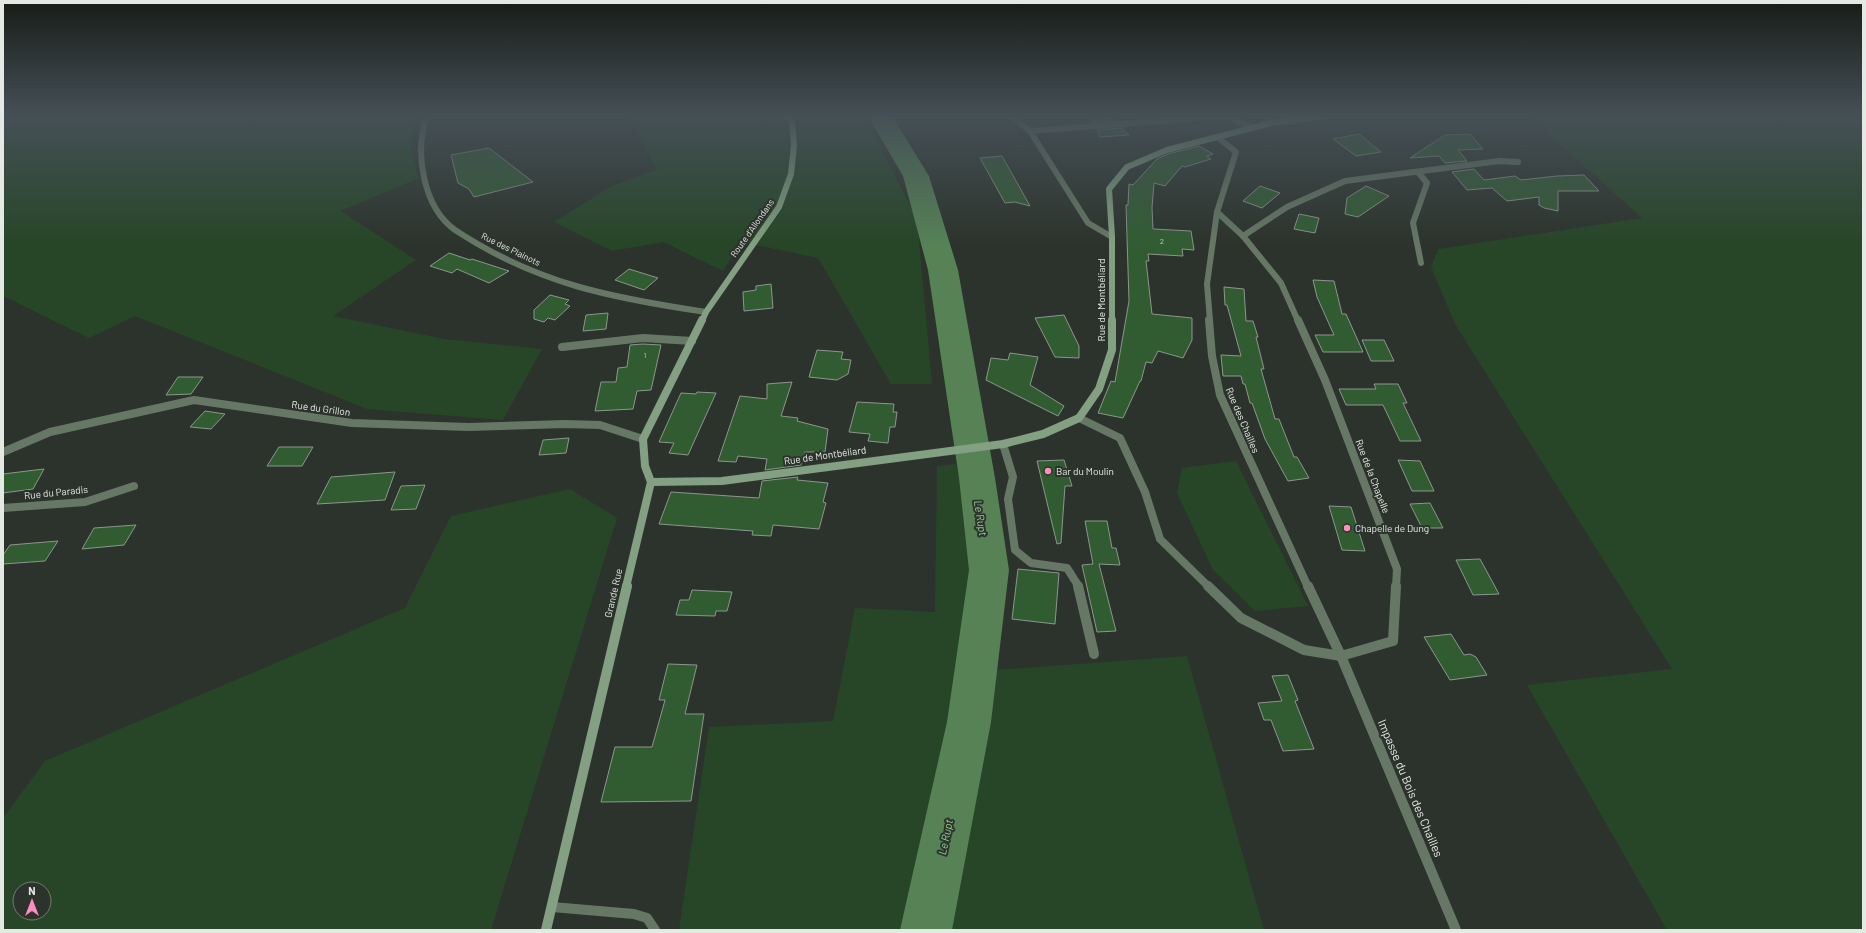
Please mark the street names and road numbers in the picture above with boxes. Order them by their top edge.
street label: Route d’Allondans [728,197,776,259]
street label: Rue des Plainots [480,230,542,268]
street label: Rue de Montbéliard [1095,259,1107,341]
street label: Rue des Chailles [1224,385,1262,455]
street label: Rue du Grillon [291,398,351,418]
street label: Rue de la Chapelle [1353,437,1393,515]
street label: Rue de Montbéliard [783,443,867,467]
street label: Rue du Paradis [23,483,89,501]
street label: Grande Rue [602,567,624,619]
street label: Impasse du Bois des Chailles [1376,717,1446,859]

